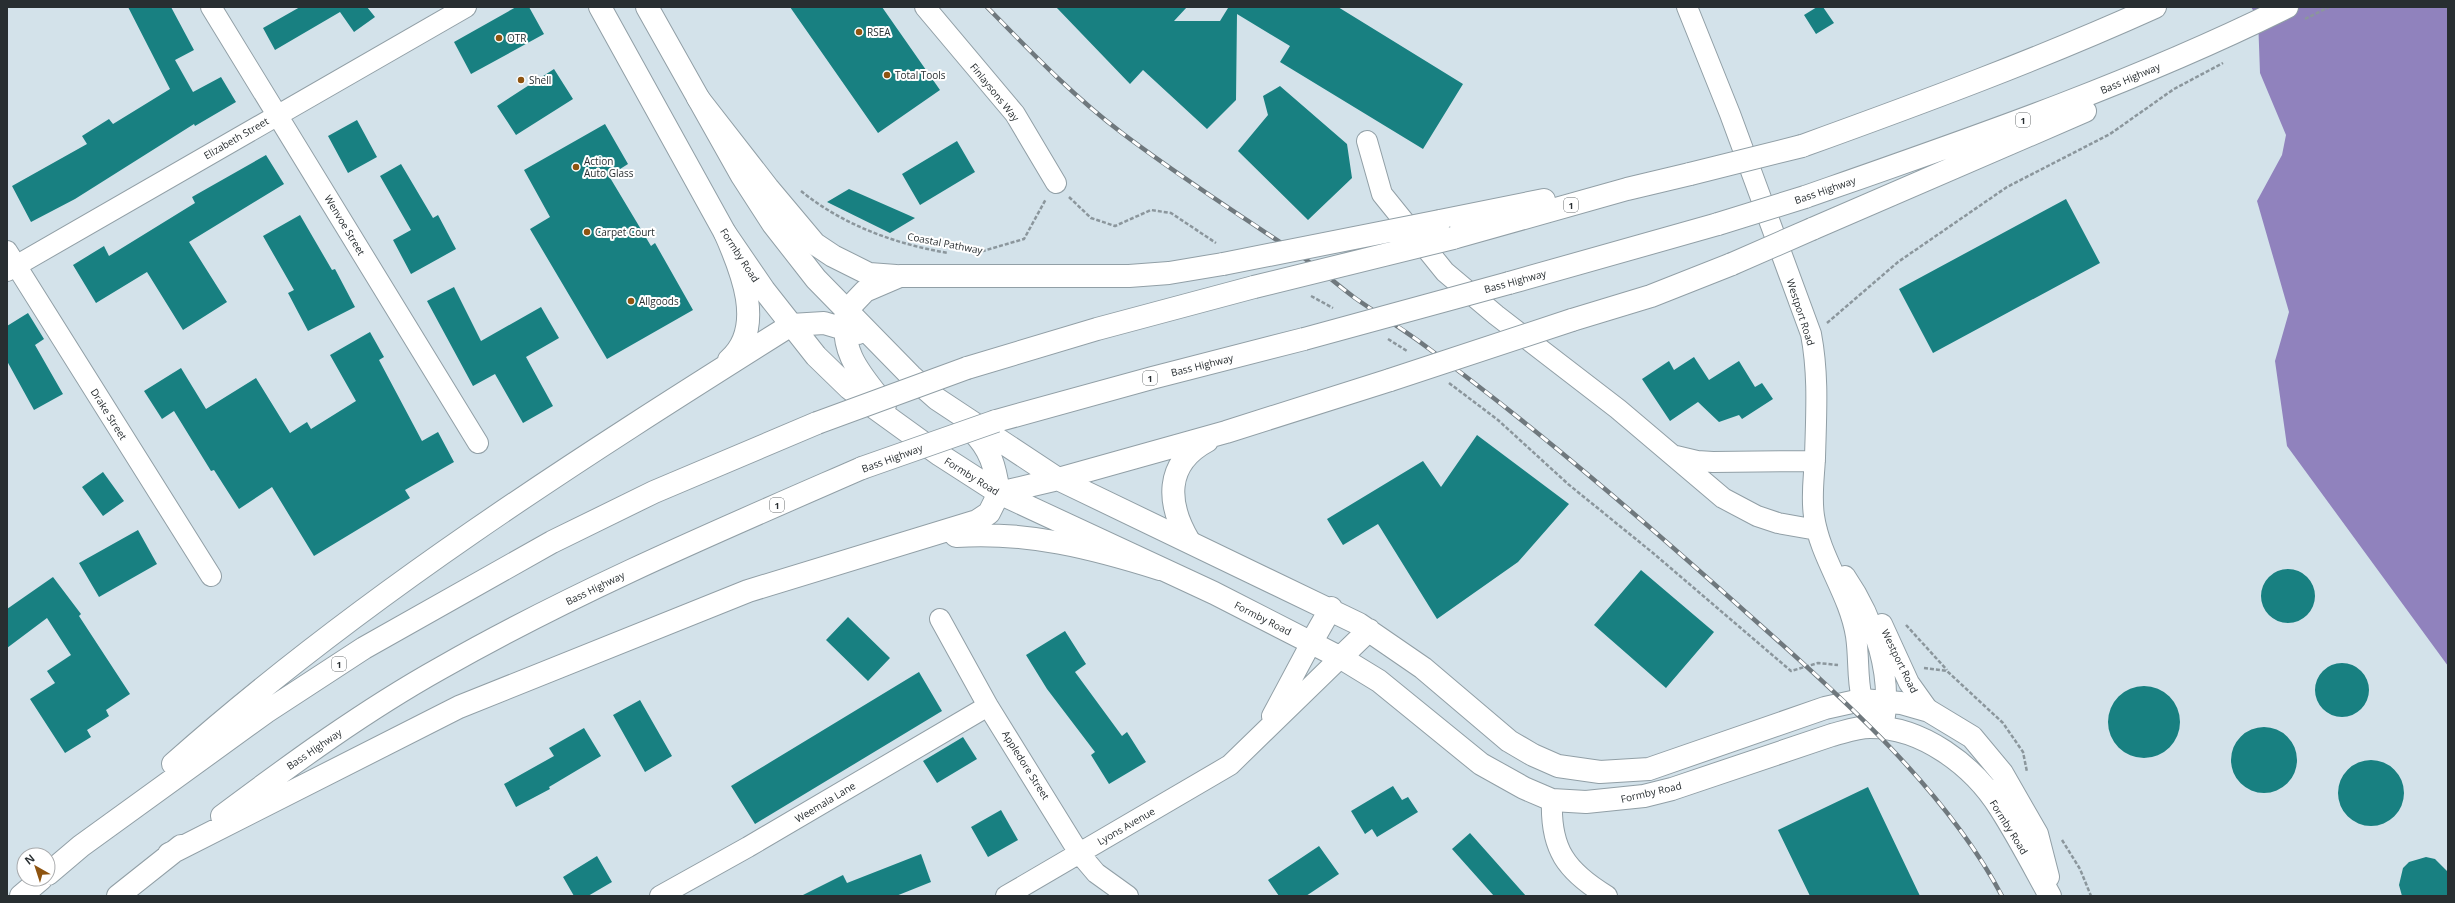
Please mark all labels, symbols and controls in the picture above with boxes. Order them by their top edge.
place label: RSEA [867,25,891,39]
marker: RSEA [854,27,864,37]
place label: OTR [507,31,526,45]
marker: OTR [494,33,504,43]
street label: Bass Highway [2098,59,2163,97]
street label: Finlaysons Way [967,60,1023,125]
place label: Total Tools [895,68,946,82]
marker: Total Tools [882,70,892,80]
place label: Shell [529,73,551,87]
marker: Shell [516,75,526,85]
road number: 1 [2016,113,2030,127]
street label: Elizabeth Street [201,114,271,162]
place label: Action Auto Glass [584,154,634,180]
marker: Action Auto Glass [571,162,581,172]
street label: Bass Highway [1793,173,1858,207]
street label: Wenvoe Street [321,192,369,258]
road number: 1 [1564,198,1578,212]
place label: Carpet Court [595,225,655,239]
street label: Formby Road [717,225,763,285]
marker: Carpet Court [582,227,592,237]
street label: Coastal Pathway [906,229,985,257]
street label: Bass Highway [1482,266,1549,296]
street label: Westport Road [1784,277,1818,347]
place label: Allgoods [639,294,679,308]
marker: Allgoods [626,296,636,306]
street label: Bass Highway [1169,350,1236,380]
road number: 1 [1143,371,1157,385]
street label: Drake Street [88,386,131,443]
street label: Bass Highway [860,440,925,476]
street label: Formby Road [942,454,1002,498]
road number: 1 [770,498,784,512]
street label: Bass Highway [563,567,628,608]
street label: Formby Road [1232,598,1294,638]
street label: Westport Road [1878,627,1922,695]
road number: 1 [332,657,346,671]
street label: Bass Highway [284,725,345,773]
street label: Appledore Street [999,728,1053,803]
street label: Weemala Lane [792,778,858,826]
street label: Formby Road [1619,778,1683,806]
street label: Formby Road [1987,797,2031,857]
street label: Lyons Avenue [1095,804,1158,848]
north arrow [16,847,56,887]
text: N [21,850,38,867]

